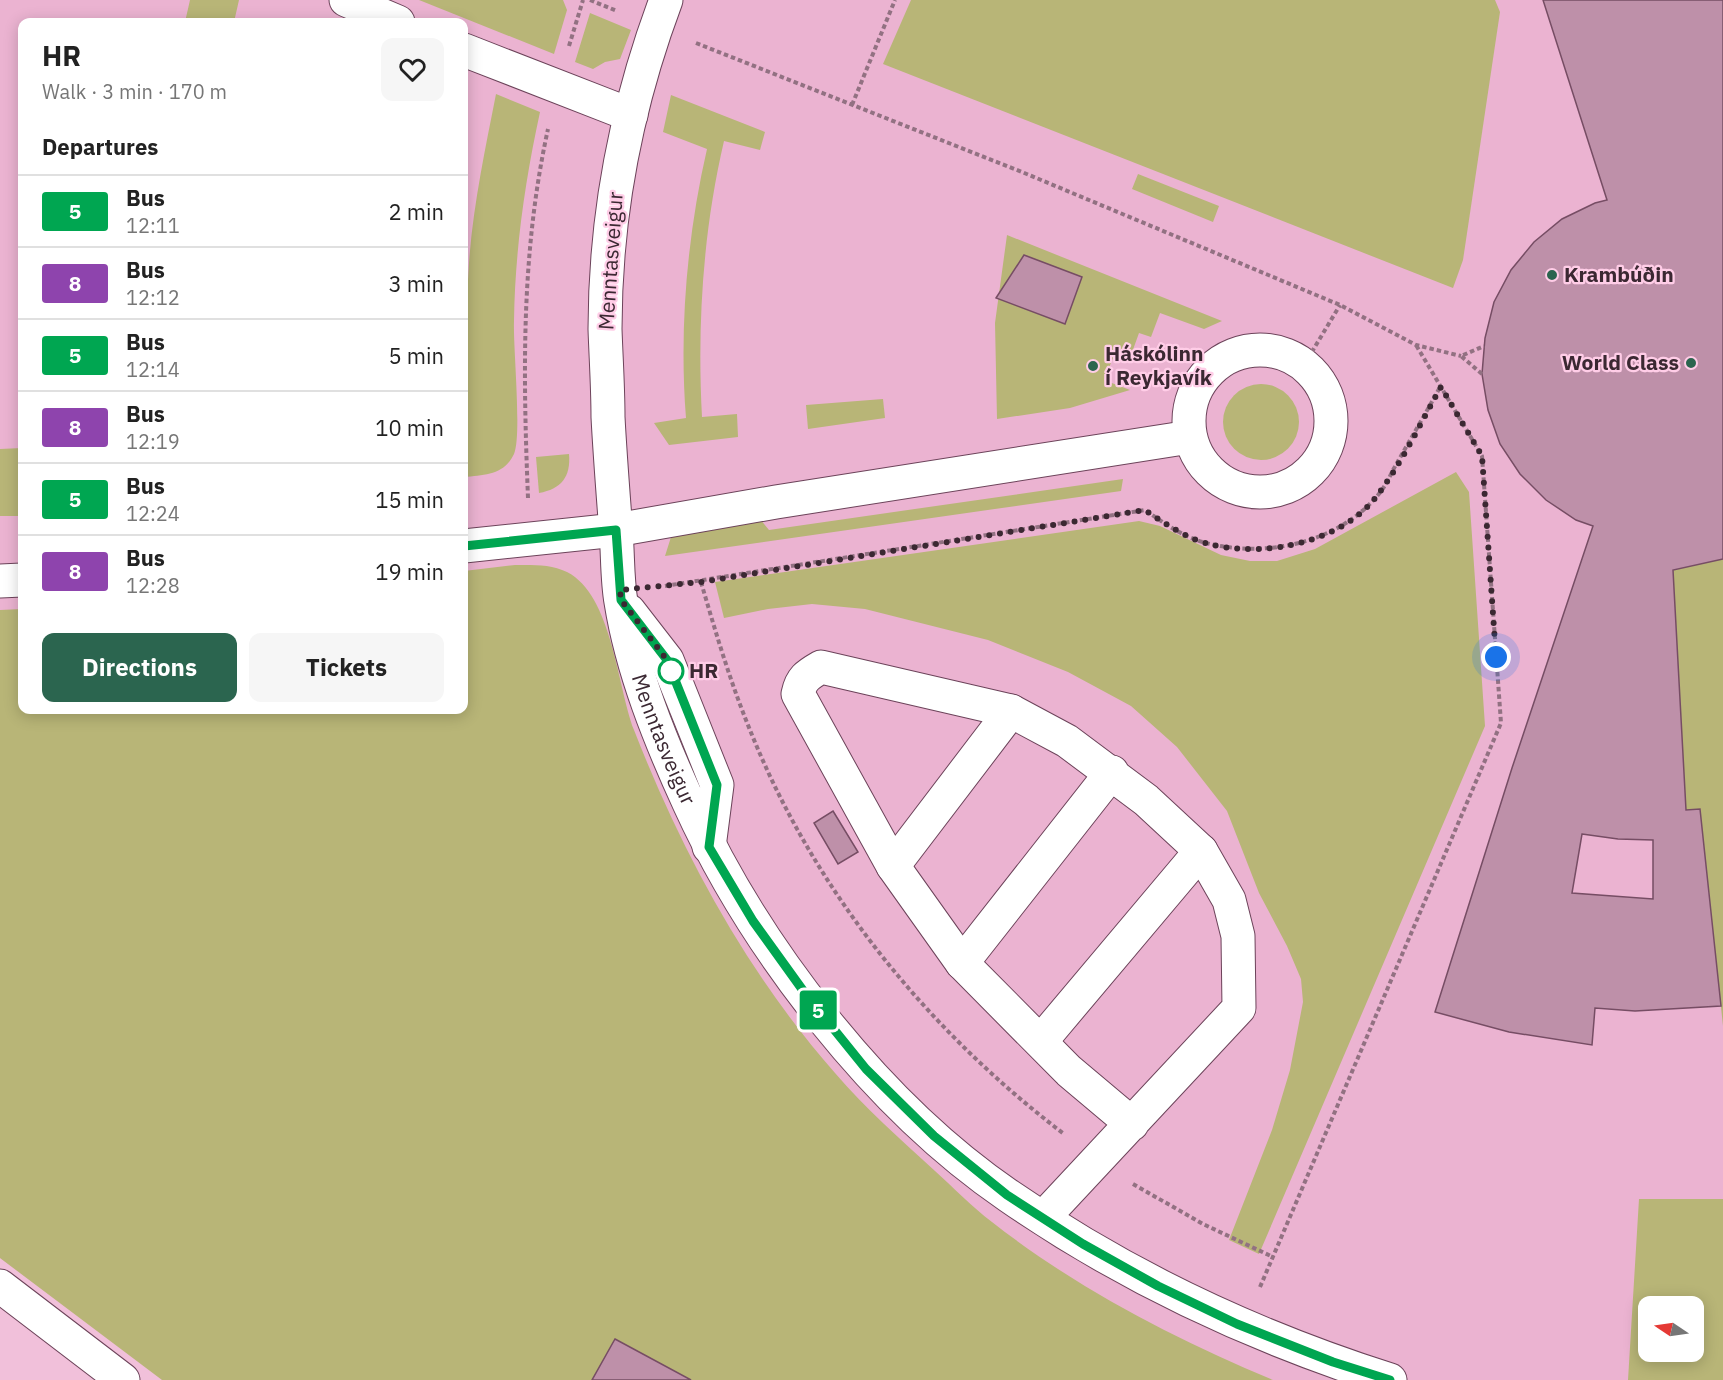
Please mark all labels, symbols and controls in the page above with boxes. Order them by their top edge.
text: HR [42,37,81,74]
button: heart [381,38,444,101]
text: Walk · 3 min · 170 m [42,78,227,105]
text: Departures [42,132,158,161]
text: Bus [126,183,165,212]
street label: Menntasveigur [591,191,629,331]
text: 5 [69,197,81,225]
text: 2 min [388,197,444,226]
text: 12:11 [126,212,180,239]
text: Bus [126,255,165,284]
place label: Krambúðin [1564,260,1674,288]
marker: Krambúðin [1545,268,1559,282]
text: 8 [69,269,81,297]
text: 3 min [388,269,444,298]
text: 12:12 [126,284,180,311]
text: Bus [126,327,165,356]
place label: Háskólinn í Reykjavík [1105,339,1213,391]
text: 5 [69,341,81,369]
text: 5 min [388,341,444,370]
place label: World Class [1562,348,1679,376]
text: 12:14 [126,356,180,383]
marker: World Class [1684,356,1698,370]
marker: Háskólinn í Reykjavík [1086,359,1100,373]
text: Bus [126,399,165,428]
text: 8 [69,413,81,441]
text: 10 min [375,413,444,442]
text: 12:19 [126,428,180,455]
text: Bus [126,471,165,500]
text: 5 [69,485,81,513]
text: 15 min [375,485,444,514]
text: 12:24 [126,500,180,527]
text: Bus [126,543,165,572]
text: 8 [69,557,81,585]
text: 19 min [375,557,444,586]
text: 12:28 [126,572,180,599]
button: Directions [42,633,237,702]
button: Tickets [249,633,444,702]
your location [1481,642,1511,672]
place label: HR [689,656,718,684]
marker: HR [658,658,684,684]
street label: Menntasveigur [626,670,703,809]
line badge: 5 [798,990,838,1030]
text: 5 [812,996,824,1024]
north arrow [1638,1296,1704,1362]
map controls [1638,1296,1704,1362]

